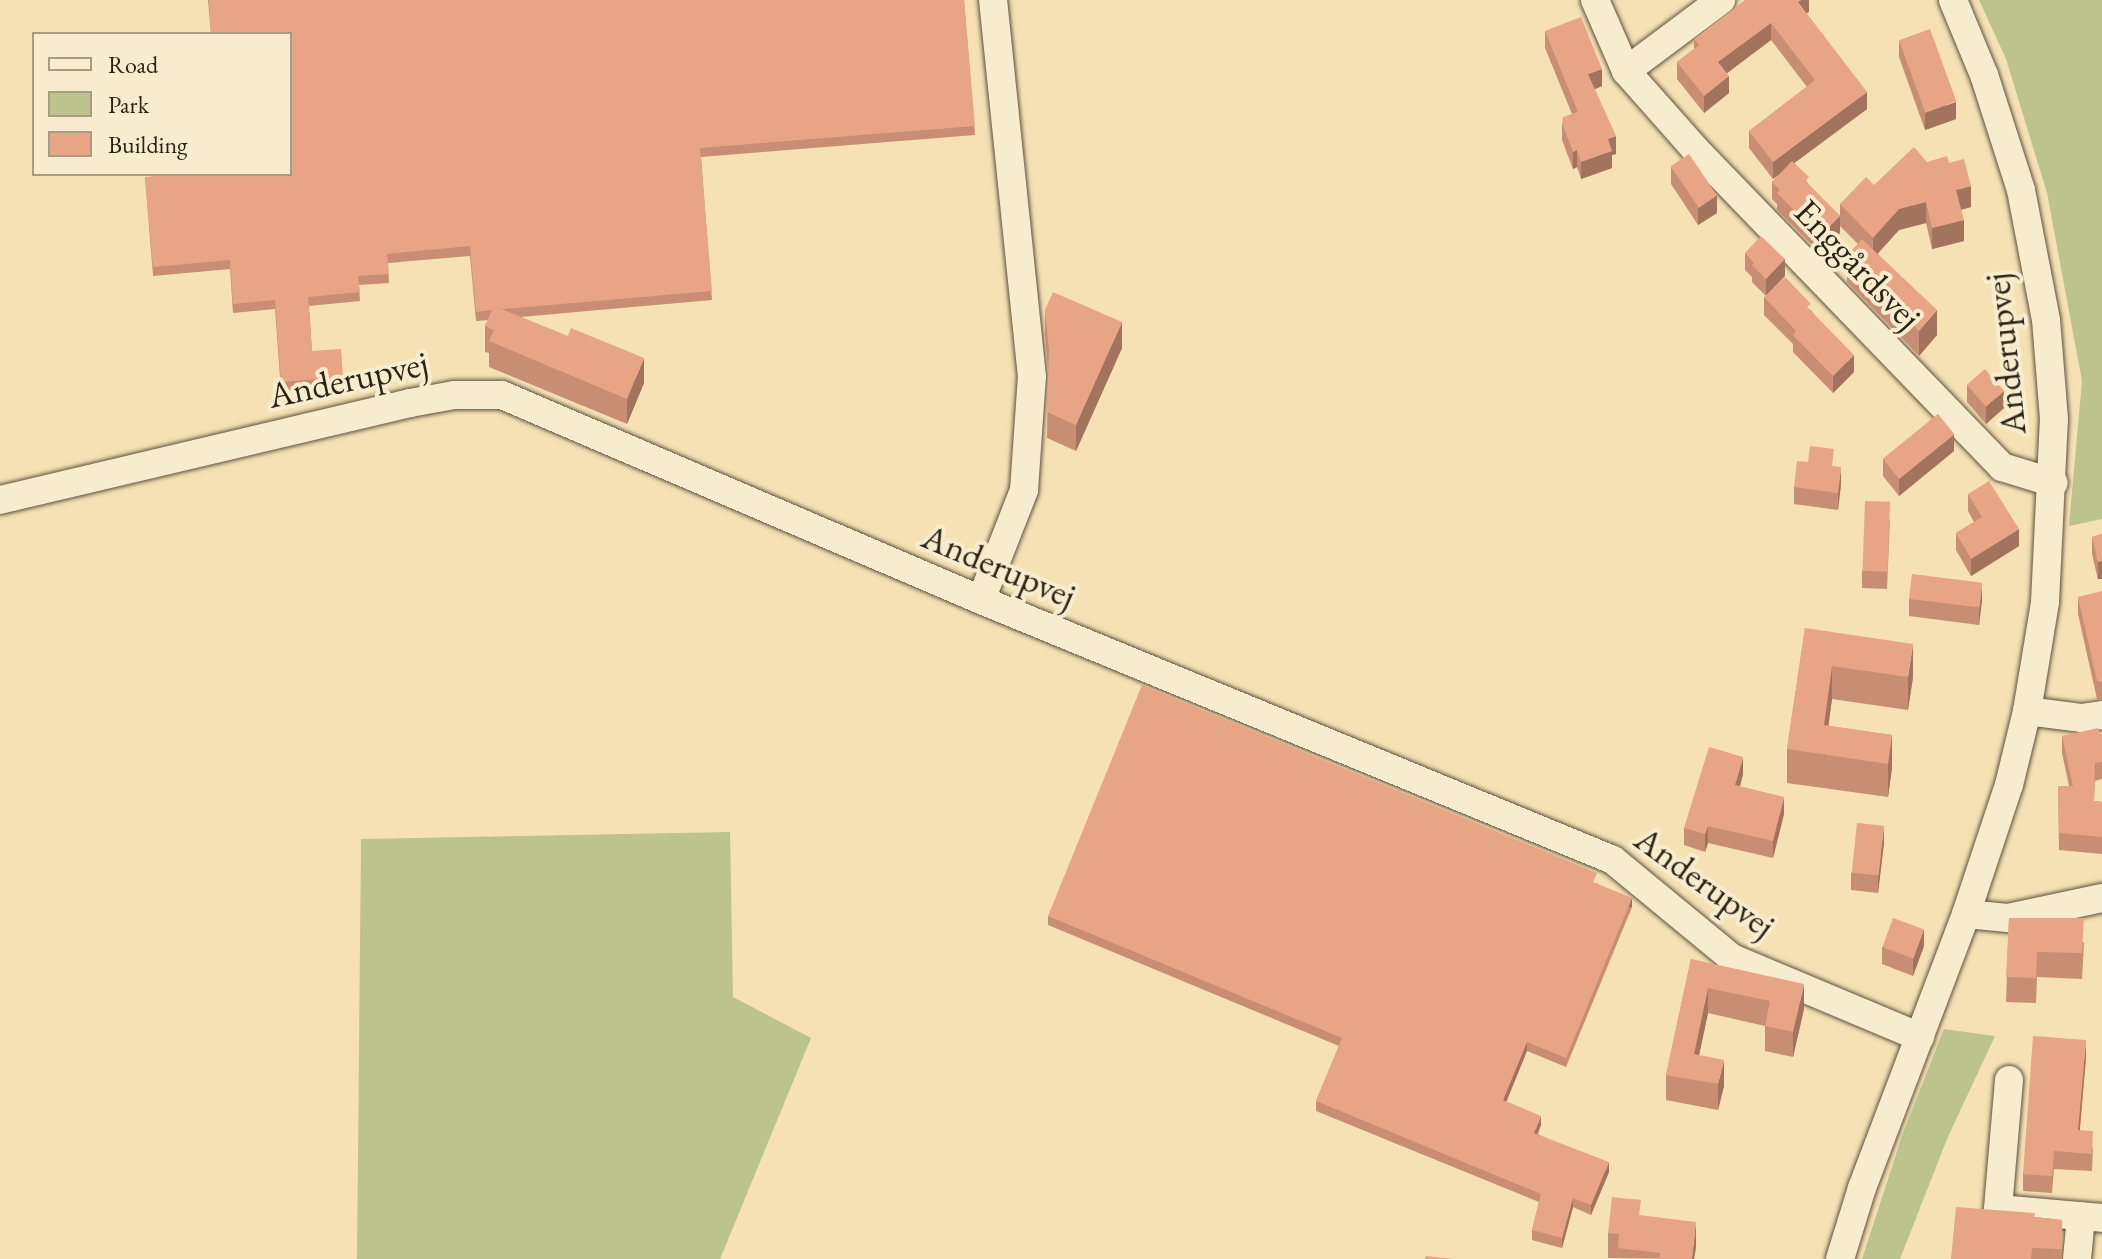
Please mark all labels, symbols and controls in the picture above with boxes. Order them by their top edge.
legend [32,32,292,176]
text: Road [108,49,158,80]
text: Park [108,89,149,120]
text: Building [108,129,188,160]
street label: Enggårdsvej [1786,190,1930,338]
street label: Anderupvej [1975,271,2035,437]
street label: Anderupvej [264,341,432,417]
street label: Anderupvej [916,514,1082,618]
street label: Anderupvej [1627,817,1783,947]

